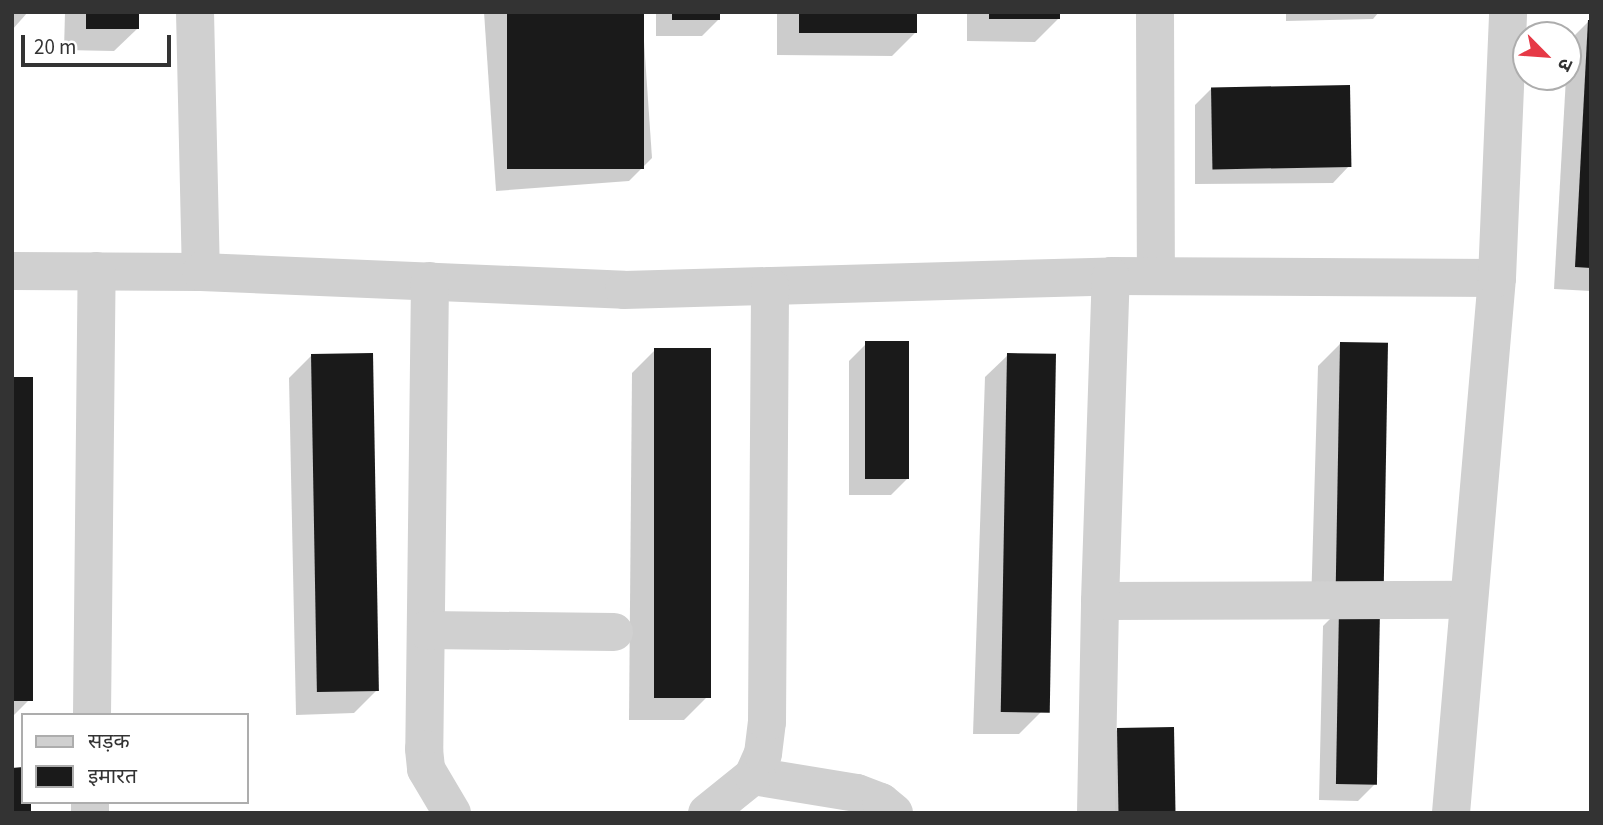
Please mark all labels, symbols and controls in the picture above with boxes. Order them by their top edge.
scale bar [24,21,175,65]
north arrow [1512,21,1582,91]
text: 20 m [34,32,76,62]
text: उ [1550,53,1579,75]
legend [21,713,248,804]
text: सड़क [88,726,130,756]
text: इमारत [88,761,137,791]

